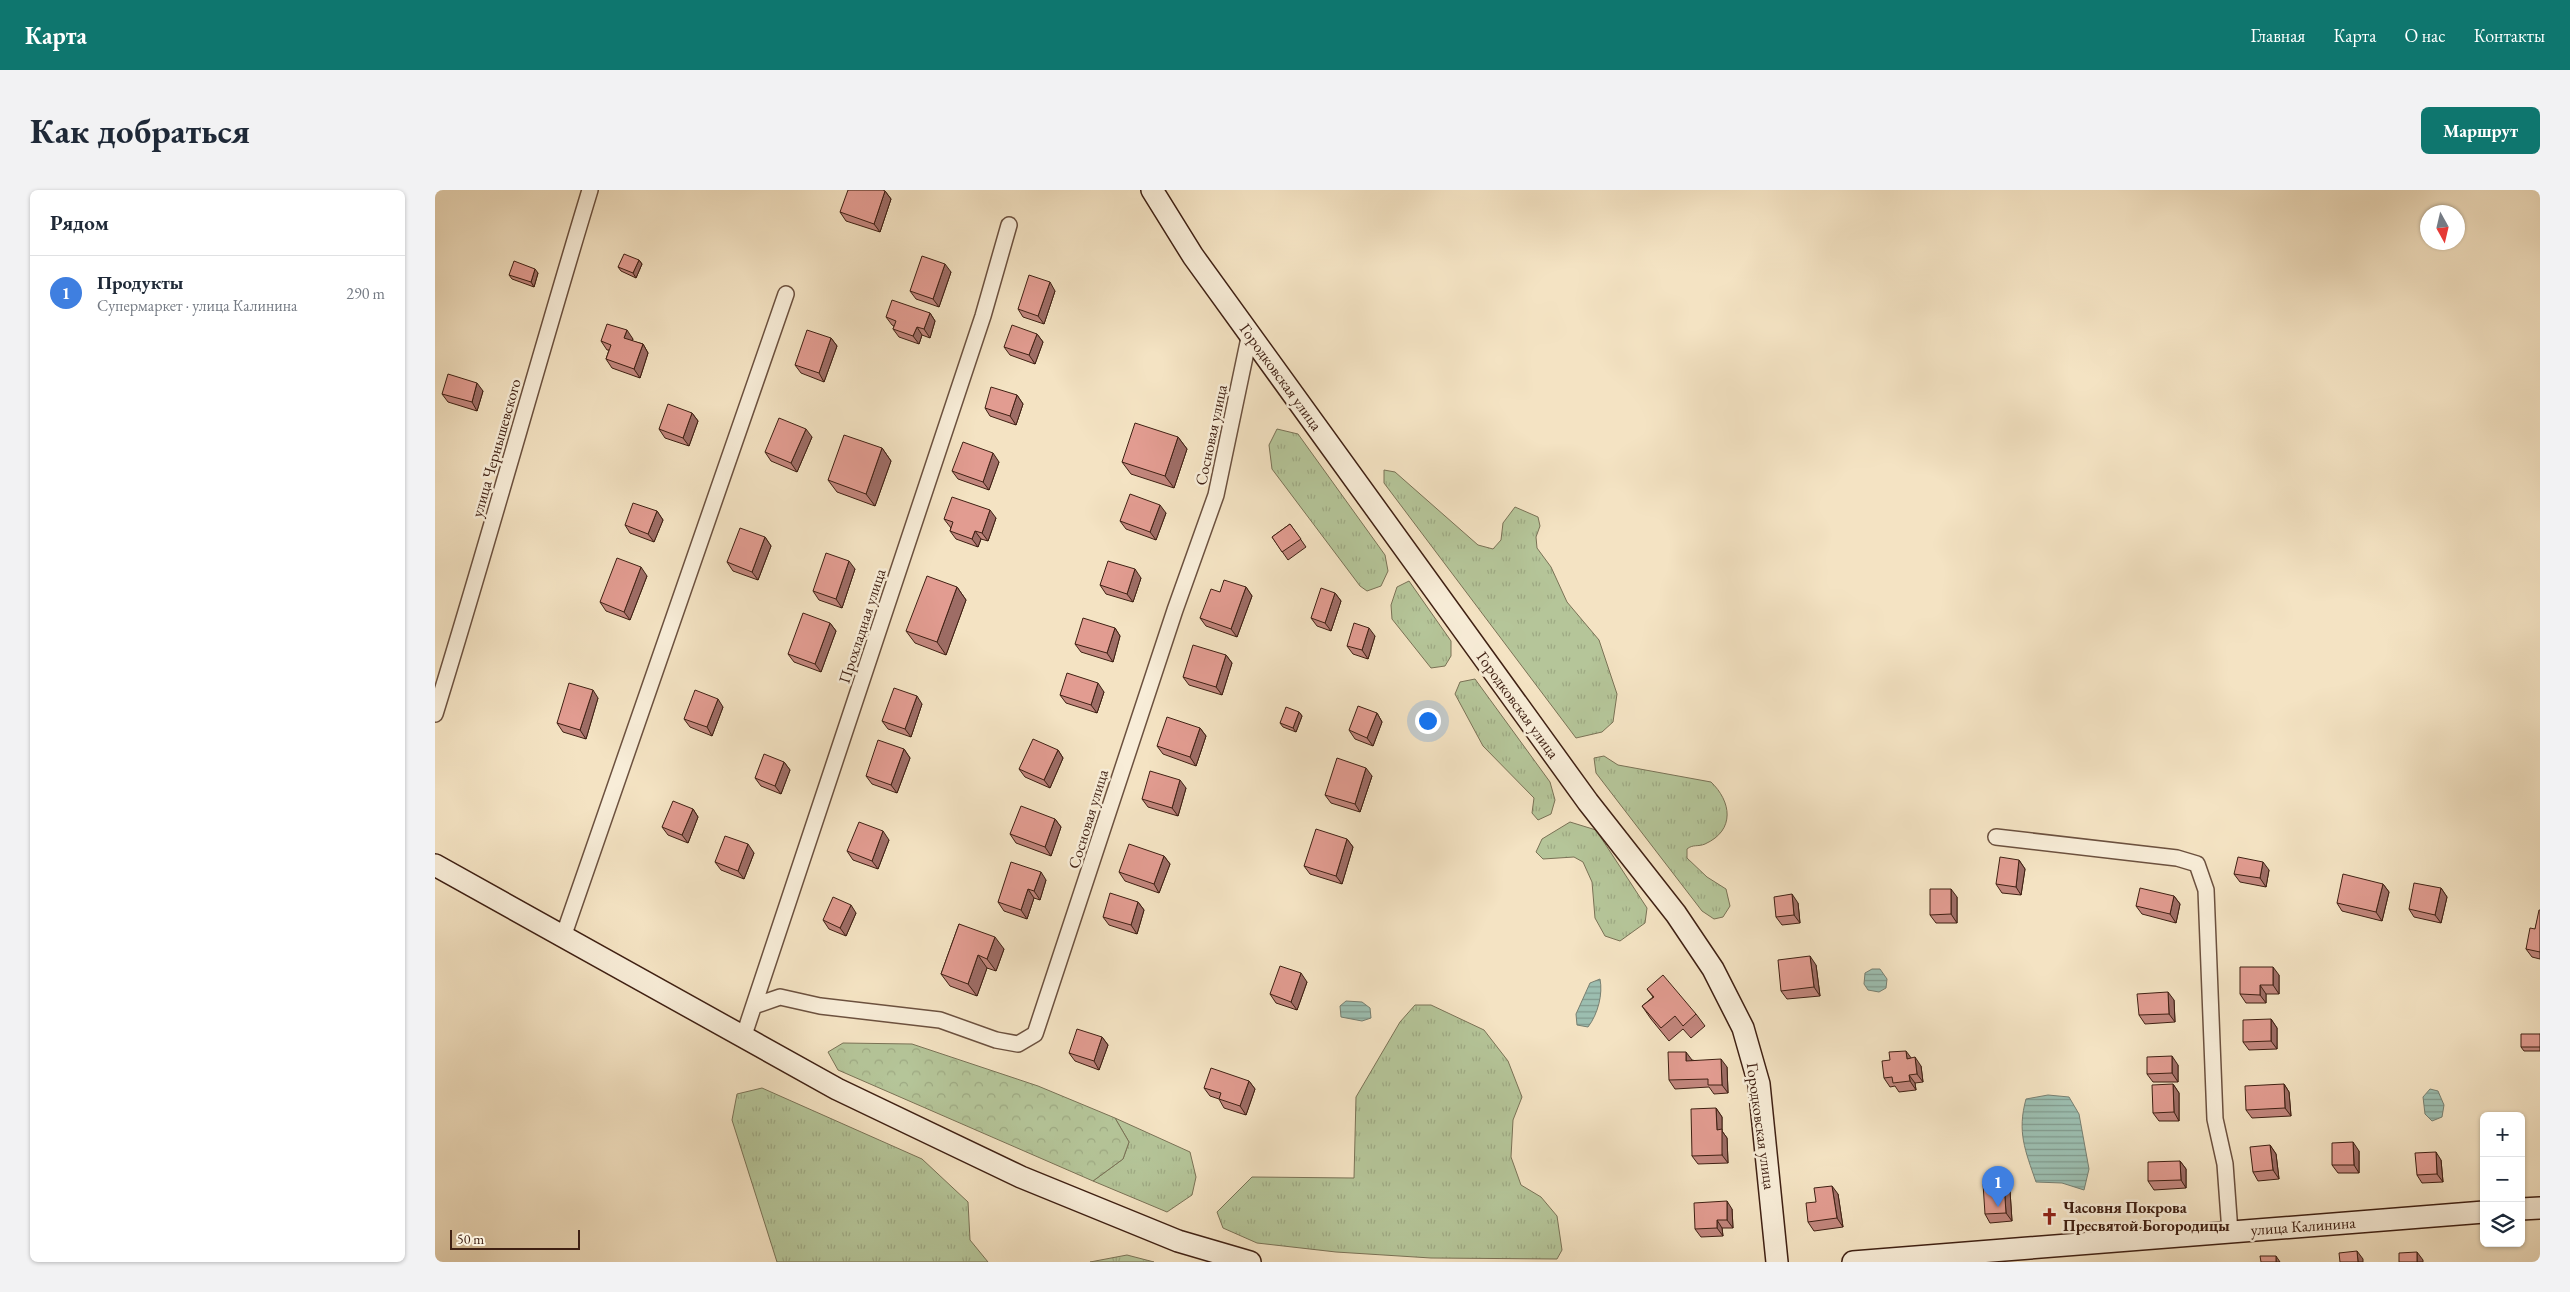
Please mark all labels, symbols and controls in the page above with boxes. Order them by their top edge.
text: Карта [25,20,87,51]
text: Главная [2251,24,2305,47]
text: Карта [2333,24,2376,47]
text: О нас [2404,24,2446,47]
text: Контакты [2474,24,2545,47]
button: Маршрут [2421,107,2540,154]
text: Как добраться [30,108,250,153]
north arrow [2420,205,2465,250]
text: Рядом [50,209,109,236]
text: Продукты [97,270,183,295]
text: 1 [62,283,70,304]
text: 290 m [346,283,385,304]
text: Супермаркет · улица Калинина [97,295,297,316]
street label: Городковская улица [1235,319,1327,435]
street label: улица Чернышевского [466,376,526,520]
street label: Сосновая улица [1190,382,1232,487]
street label: Прохладная улица [834,565,891,686]
street label: Городковская улица [1472,647,1564,763]
your location [1415,708,1441,734]
street label: Сосновая улица [1063,766,1113,871]
street label: Городковская улица [1742,1061,1780,1191]
map controls [2480,1112,2525,1247]
button: + [2480,1112,2525,1157]
button: − [2480,1157,2525,1202]
pin: 1 [1982,1166,2014,1207]
place label: Часовня Покрова Пресвятой Богородицы [2063,1197,2230,1236]
button: layers [2480,1202,2525,1247]
church icon: Часовня Покрова Пресвятой Богородицы [2039,1206,2059,1226]
street label: улица Калинина [2250,1212,2357,1240]
scale bar [450,1227,580,1250]
text: 50 m [457,1230,484,1248]

